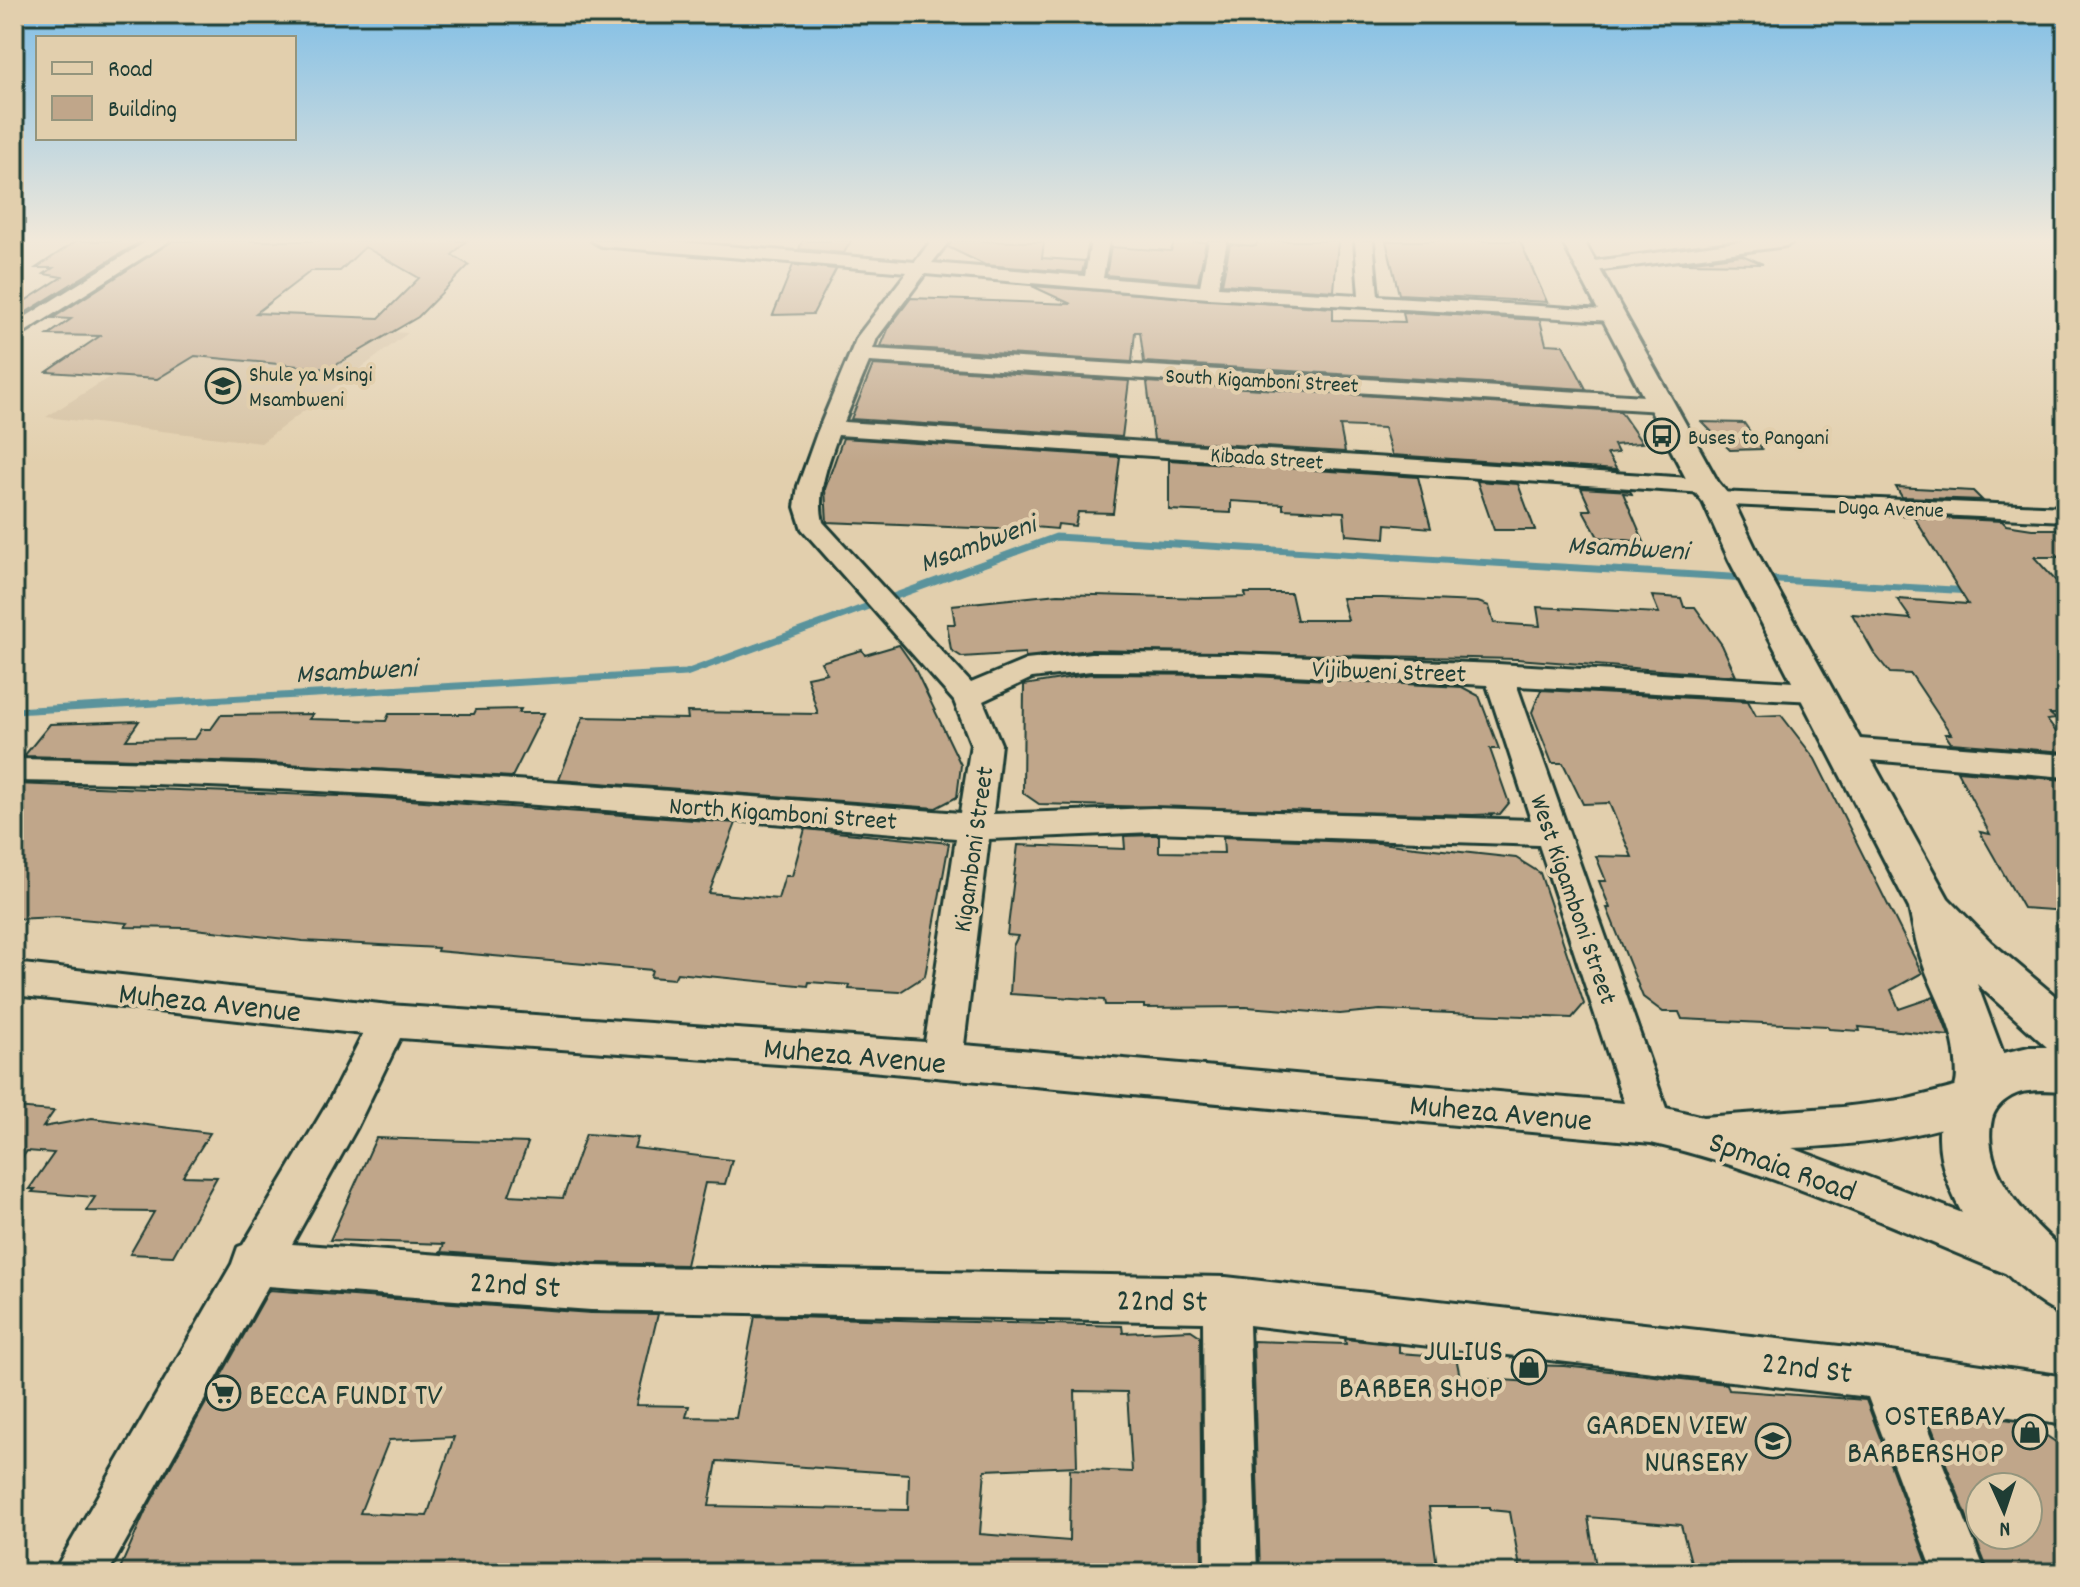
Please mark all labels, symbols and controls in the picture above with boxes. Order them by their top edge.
legend [36,36,296,140]
text: Road [108,54,153,88]
text: Building [108,94,177,128]
place label: Shule ya Msingi Msambweni [249,361,373,417]
street label: South Kigamboni Street [1164,362,1359,403]
school or university icon: Shule ya Msingi Msambweni [204,367,242,405]
bus stop icon: Buses to Pangani [1643,417,1681,455]
place label: Buses to Pangani [1688,424,1829,455]
street label: Kibada Street [1209,441,1324,480]
street label: Duga Avenue [1837,493,1944,528]
water label: Msambweni [915,506,1046,586]
water label: Msambweni [1566,528,1693,574]
water label: Msambweni [295,651,422,697]
street label: Vijibweni Street [1311,652,1467,695]
street label: Kigamboni Street [946,764,1005,935]
street label: North Kigamboni Street [668,789,898,842]
street label: West Kigamboni Street [1518,790,1625,1010]
street label: Muheza Avenue [116,974,303,1038]
street label: Muheza Avenue [761,1028,948,1090]
street label: Muheza Avenue [1407,1085,1594,1147]
street label: Spmaia Road [1701,1122,1861,1218]
street label: 22nd St [468,1262,562,1314]
street label: 22nd St [1116,1280,1208,1328]
place label: JULIUS BARBER SHOP [1339,1331,1503,1414]
street label: 22nd St [1758,1343,1855,1399]
shop icon: JULIUS BARBER SHOP [1510,1348,1548,1386]
supermarket icon: BECCA FUNDI TV [204,1374,242,1412]
place label: BECCA FUNDI TV [249,1375,443,1421]
place label: OSTERBAY BARBERSHOP [1847,1396,2005,1479]
place label: GARDEN VIEW NURSERY [1585,1405,1748,1488]
shop icon: OSTERBAY BARBERSHOP [2011,1413,2049,1451]
school or university icon: GARDEN VIEW NURSERY [1754,1422,1792,1460]
north arrow [1964,1471,2044,1551]
text: N [1998,1512,2011,1543]

